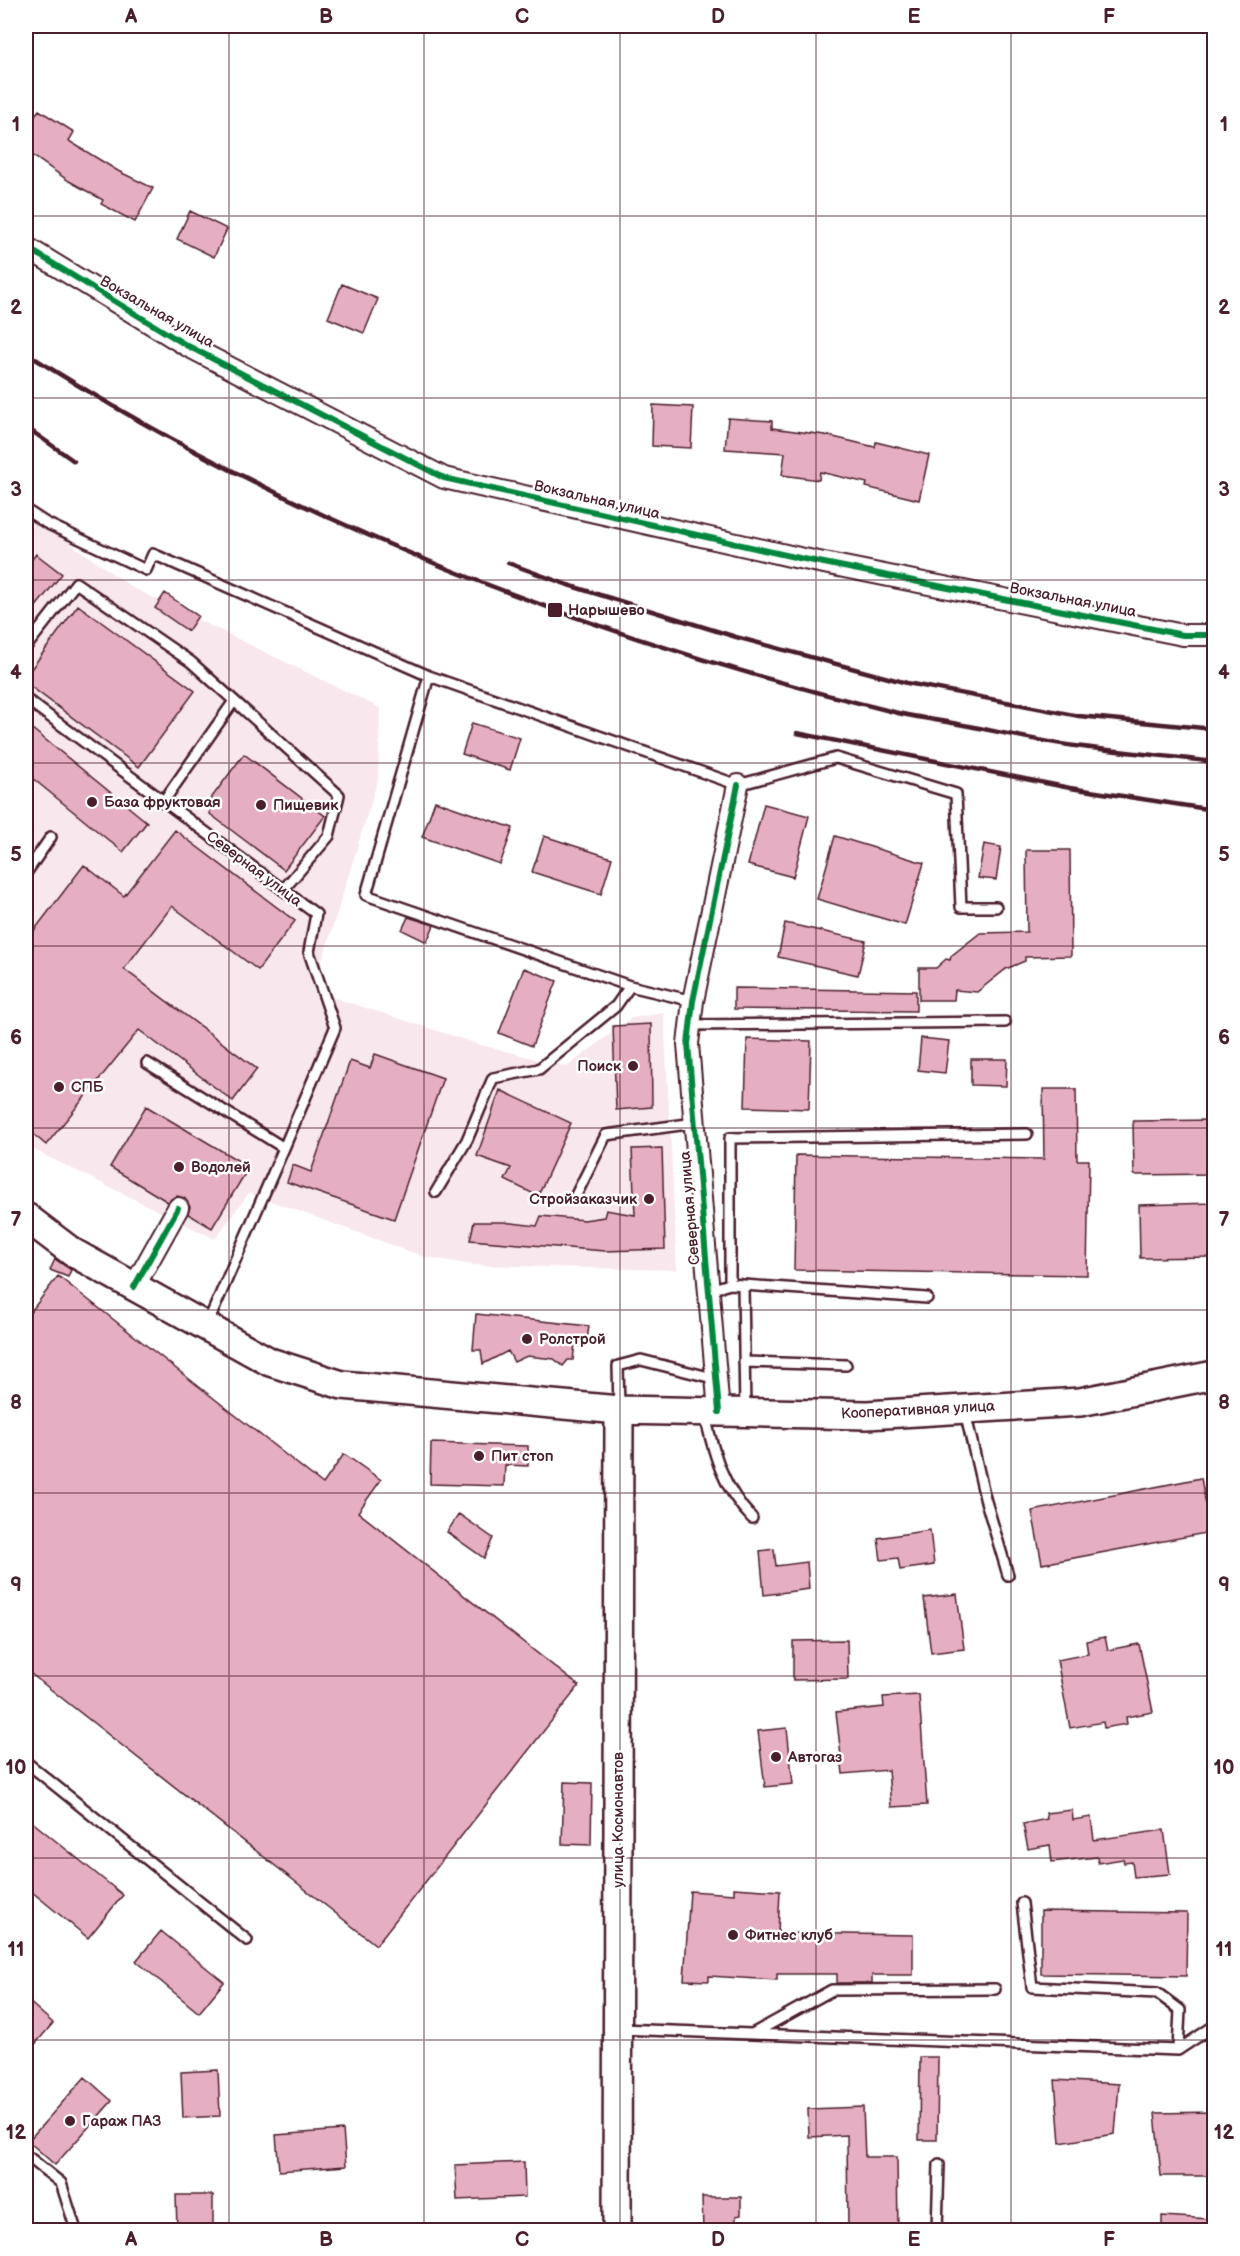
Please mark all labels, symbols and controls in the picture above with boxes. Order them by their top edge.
text: A [124,5,138,29]
text: B [319,5,333,29]
text: C [515,5,529,29]
text: D [711,5,725,29]
text: E [908,5,921,29]
text: F [1103,5,1115,29]
text: 1 [12,113,20,137]
text: 1 [1220,113,1228,137]
street label: Вокзальная улица [97,272,218,352]
text: 2 [10,296,22,320]
text: 2 [1218,296,1230,320]
street label: Вокзальная улица [532,476,662,524]
text: 3 [10,478,22,502]
text: 3 [1218,478,1230,502]
street label: Вокзальная улица [1008,578,1138,622]
marker: Нарышево [546,601,564,619]
place label: Нарышево [568,601,645,620]
text: 4 [10,661,22,685]
text: 4 [1218,661,1230,685]
place label: База фруктовая [104,793,221,812]
marker: База фруктовая [85,795,99,809]
place label: Пищевик [273,796,339,815]
marker: Пищевик [254,798,268,812]
street label: Северная улица [203,827,306,911]
text: 5 [10,843,22,867]
text: 5 [1218,843,1230,867]
text: 6 [10,1026,22,1050]
text: 6 [1218,1026,1230,1050]
place label: Поиск [577,1057,622,1076]
marker: Поиск [626,1059,640,1073]
place label: СПБ [71,1078,104,1097]
marker: СПБ [52,1080,66,1094]
street label: Северная улица [676,1150,704,1266]
place label: Водолей [191,1158,251,1177]
marker: Водолей [172,1160,186,1174]
place label: Стройзаказчик [529,1190,638,1209]
marker: Стройзаказчик [642,1192,656,1206]
text: 7 [10,1208,22,1232]
text: 7 [1218,1208,1230,1232]
place label: Ролстрой [539,1330,606,1349]
marker: Ролстрой [520,1332,534,1346]
text: 8 [10,1391,22,1415]
text: 8 [1218,1391,1230,1415]
street label: Кооперативная улица [841,1396,996,1424]
place label: Пит стоп [491,1447,554,1466]
marker: Пит стоп [472,1449,486,1463]
text: 9 [10,1573,22,1597]
text: 9 [1218,1573,1230,1597]
place label: Автогаз [787,1748,842,1767]
marker: Автогаз [769,1750,783,1764]
street label: улица Космонавтов [609,1752,628,1888]
text: 10 [6,1756,26,1780]
text: 10 [1214,1756,1234,1780]
place label: Фитнес клуб [745,1926,833,1945]
marker: Фитнес клуб [726,1928,740,1942]
text: 11 [8,1938,24,1962]
text: 11 [1216,1938,1232,1962]
place label: Гараж ПАЗ [82,2112,161,2131]
marker: Гараж ПАЗ [63,2114,77,2128]
text: 12 [6,2121,26,2145]
text: 12 [1214,2121,1234,2145]
text: A [124,2228,138,2252]
text: B [319,2228,333,2252]
text: C [515,2228,529,2252]
text: D [711,2228,725,2252]
text: E [908,2228,921,2252]
text: F [1103,2228,1115,2252]

